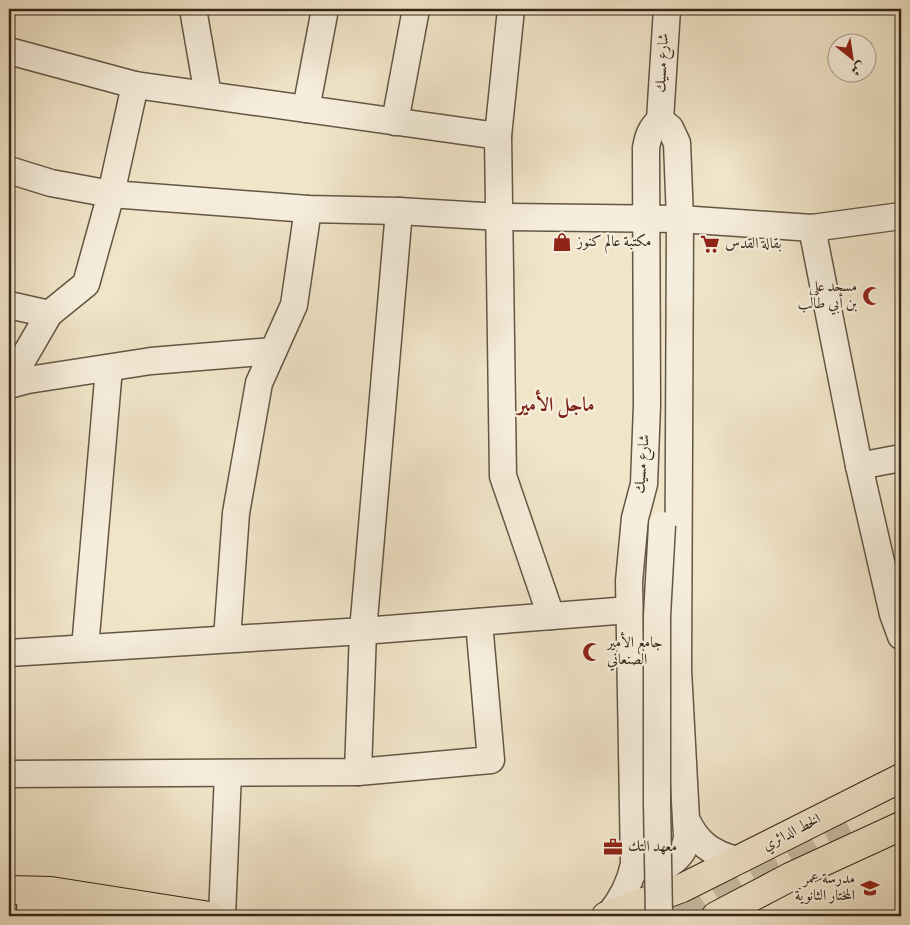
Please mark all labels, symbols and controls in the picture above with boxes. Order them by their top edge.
north arrow [828,32,878,82]
street label: شارع مسيك [651,33,676,93]
text: ش [847,56,869,80]
shop icon: مكتبة عالم كنوز [551,231,573,253]
place label: مكتبة عالم كنوز [575,232,651,254]
supermarket icon: بقالة القدس [699,233,721,255]
place label: بقالة القدس [725,234,782,255]
place label: مسجد علي بن أبي طالب [797,277,857,315]
mosque icon: مسجد علي بن أبي طالب [861,285,883,307]
district label: ماجل الأمير [515,389,595,420]
street label: شارع مسيك [630,434,657,495]
place label: جامع الأمير الصنعاني [605,631,663,671]
mosque icon: جامع الأمير الصنعاني [581,641,603,663]
street label: الخط الدائري [759,809,825,857]
office icon: معهد التك [602,836,624,858]
place label: معهد التك [628,837,677,858]
place label: مدرسة عمر المختار الثانوية [795,869,855,907]
school or university icon: مدرسة عمر المختار الثانوية [859,877,881,899]

